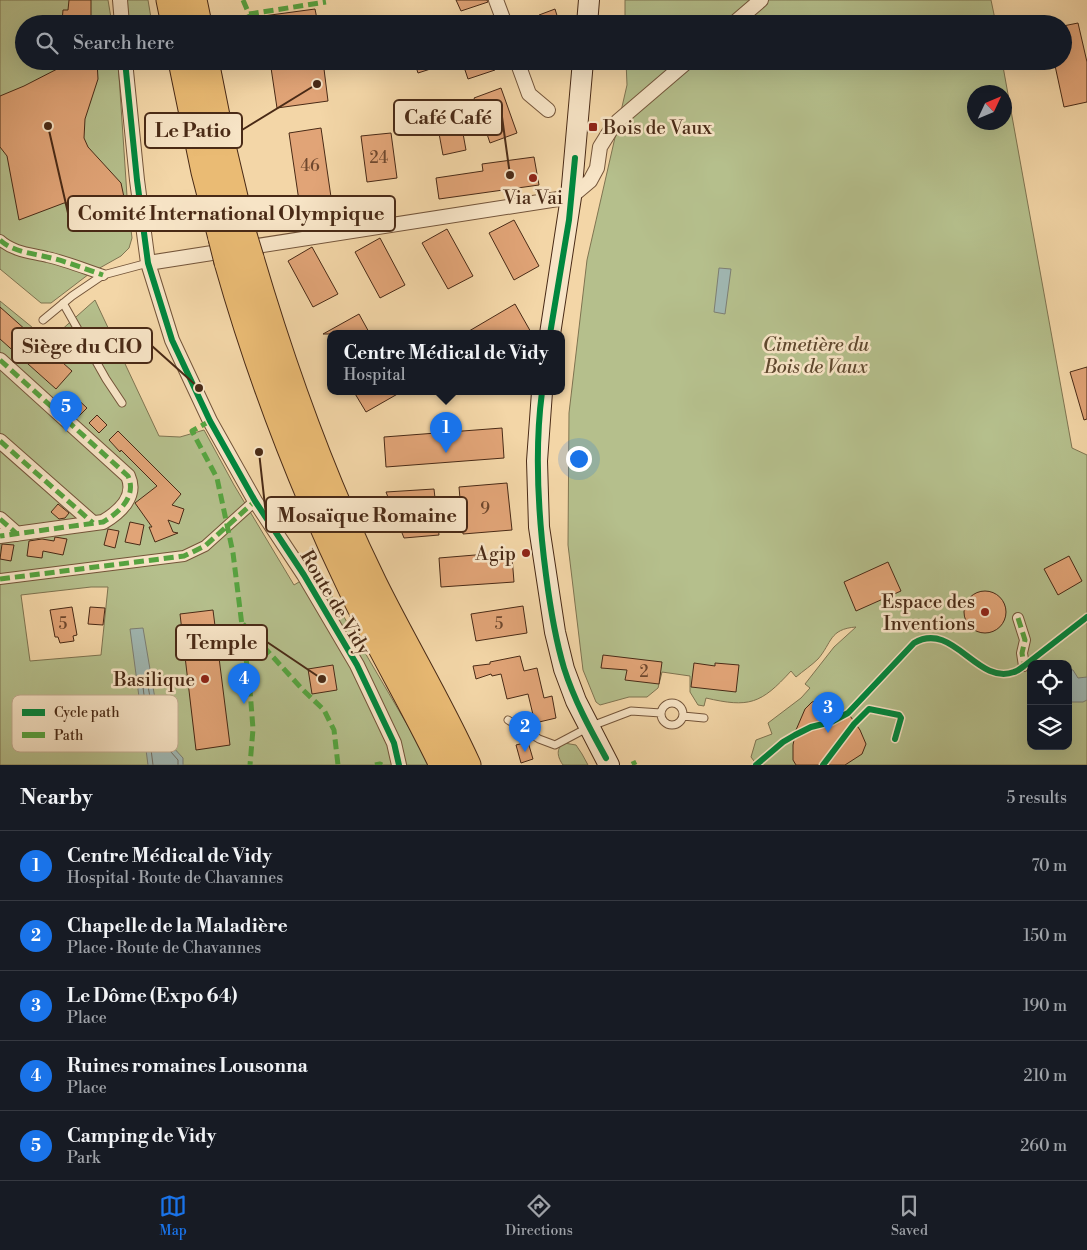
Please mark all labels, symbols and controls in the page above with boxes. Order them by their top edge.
search box [15,15,1072,70]
icon: search [33,29,61,57]
text: Search here [73,31,174,55]
north arrow [967,85,1012,130]
callout: Café Café [394,100,502,135]
text: Café Café [404,106,492,131]
callout: Le Patio [145,113,242,148]
place label: Bois de Vaux [602,116,712,140]
text: Le Patio [155,119,231,144]
marker: Bois de Vaux [587,121,599,133]
house number: 24 [370,148,389,168]
house number: 46 [300,156,320,176]
marker: Via Vai [527,172,539,184]
place label: Via Vai [502,186,563,210]
callout: Comité International Olympique [68,196,395,231]
text: Comité International Olympique [78,202,385,227]
callout: Siège du CIO [12,328,152,363]
popup [327,330,565,395]
park label: Cimetière du Bois de Vaux [763,333,869,379]
text: Siège du CIO [22,335,142,360]
text: Centre Médical de Vidy [344,341,548,365]
text: Hospital [344,365,405,385]
pin: 5 [50,391,82,432]
pin: 1 [430,412,462,453]
your location [566,446,592,472]
callout: Mosaïque Romaine [266,497,467,532]
house number: 9 [480,499,490,519]
text: Mosaïque Romaine [277,504,457,529]
place label: Agip [474,542,516,566]
street label: Route de Vidy [294,546,376,660]
marker: Agip [520,547,532,559]
place label: Espace des Inventions [881,590,975,636]
marker: Espace des Inventions [979,606,991,618]
house number: 5 [59,614,68,634]
house number: 5 [495,614,504,634]
callout: Temple [176,625,267,660]
text: Temple [186,631,258,656]
map controls [1027,660,1072,750]
button: locate [1027,660,1072,705]
house number: 2 [639,662,649,682]
pin: 4 [228,663,260,704]
place label: Basilique [112,668,195,692]
marker: Basilique [199,673,211,685]
pin: 3 [812,692,844,733]
legend [12,695,178,752]
text: Cycle path [54,704,120,722]
button: layers [1027,705,1072,750]
pin: 2 [509,711,541,752]
text: Path [54,727,84,745]
text: Nearby [20,785,93,811]
text: 5 results [1006,788,1067,808]
text: Centre Médical de Vidy [67,844,272,868]
text: 1 [32,856,40,876]
text: 70 m [1031,856,1067,876]
text: Hospital · Route de Chavannes [67,868,283,888]
text: Chapelle de la Maladière [67,914,288,938]
text: 2 [31,926,41,946]
text: 150 m [1023,926,1067,946]
text: Place · Route de Chavannes [67,938,261,958]
text: Le Dôme (Expo 64) [67,984,237,1008]
text: 3 [31,996,41,1016]
text: 190 m [1023,996,1067,1016]
text: Place [67,1008,107,1028]
text: Ruines romaines Lousonna [67,1054,308,1078]
text: 4 [31,1066,41,1086]
text: 210 m [1023,1066,1067,1086]
text: Place [67,1078,107,1098]
text: Camping de Vidy [67,1124,216,1148]
text: 5 [31,1136,41,1156]
text: 260 m [1020,1136,1067,1156]
text: Park [67,1148,100,1168]
tab: Map [159,1192,187,1240]
tab: Directions [505,1192,573,1240]
tab: Saved [891,1192,928,1240]

